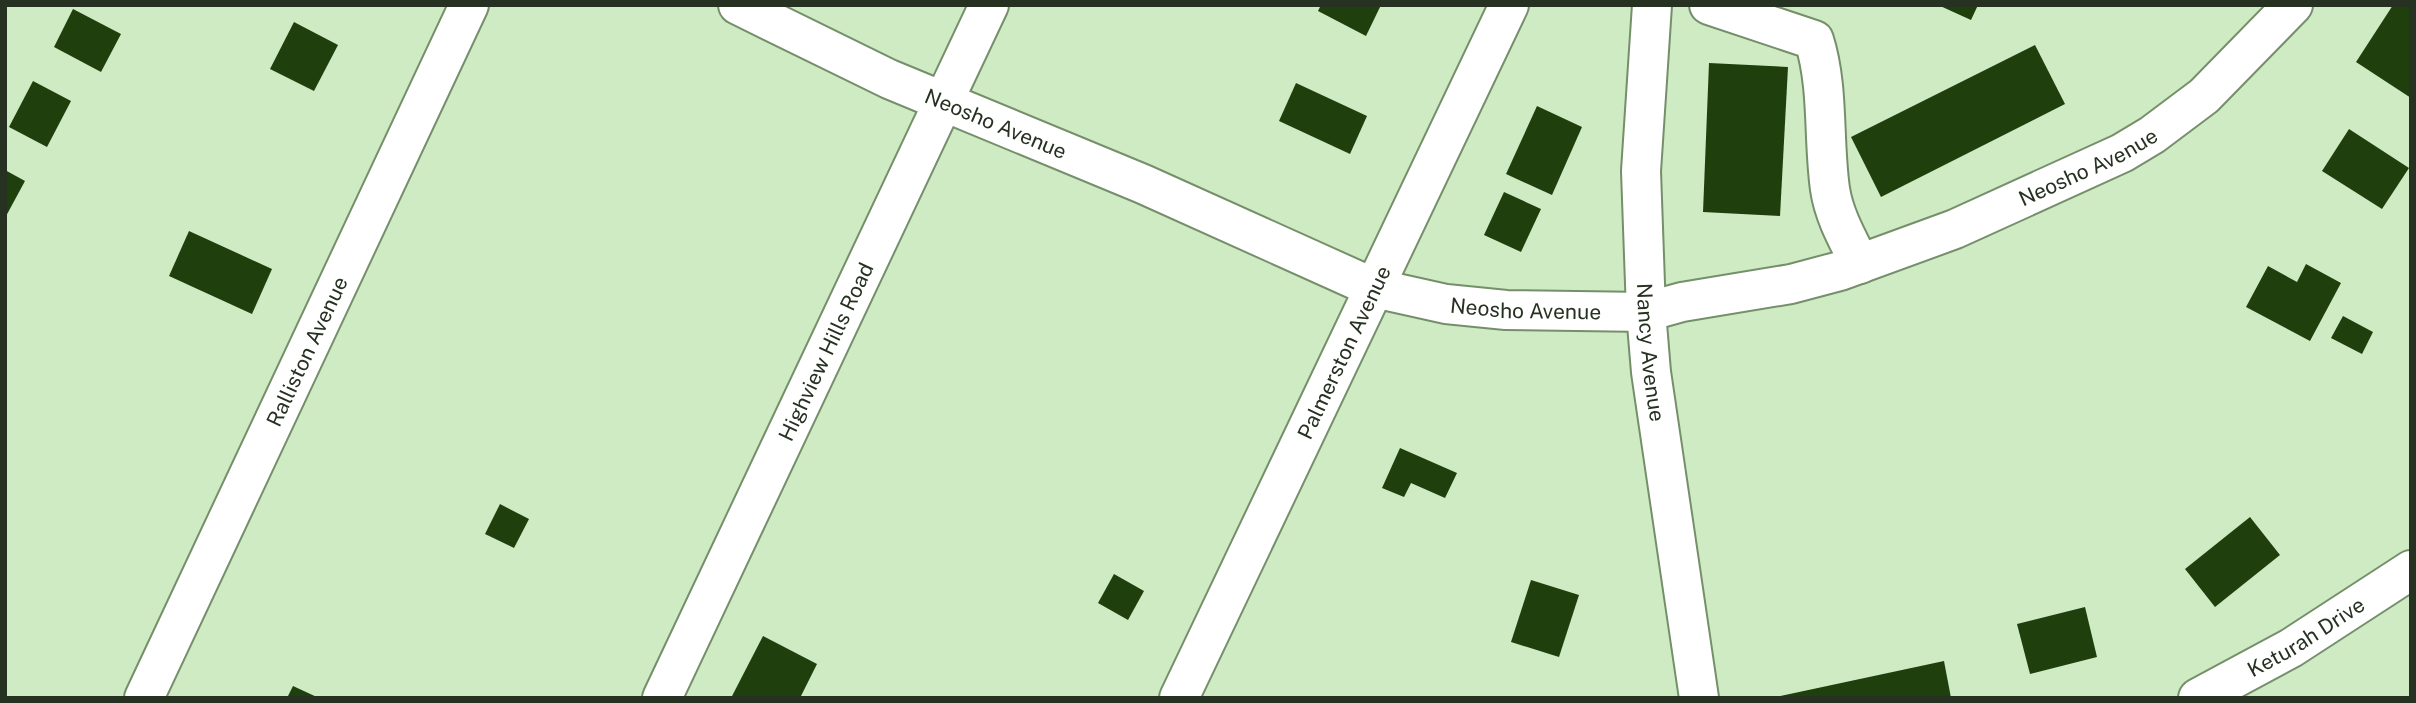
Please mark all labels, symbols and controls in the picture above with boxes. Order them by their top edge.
street label: Neosho Avenue [921,83,1071,164]
street label: Neosho Avenue [2014,122,2162,211]
street label: Highview Hills Road [773,259,878,445]
street label: Palmerston Avenue [1292,262,1396,443]
street label: Ralliston Avenue [261,272,352,430]
street label: Nancy Avenue [1632,282,1671,423]
street label: Neosho Avenue [1449,292,1601,324]
street label: Keturah Drive [2243,591,2369,682]

